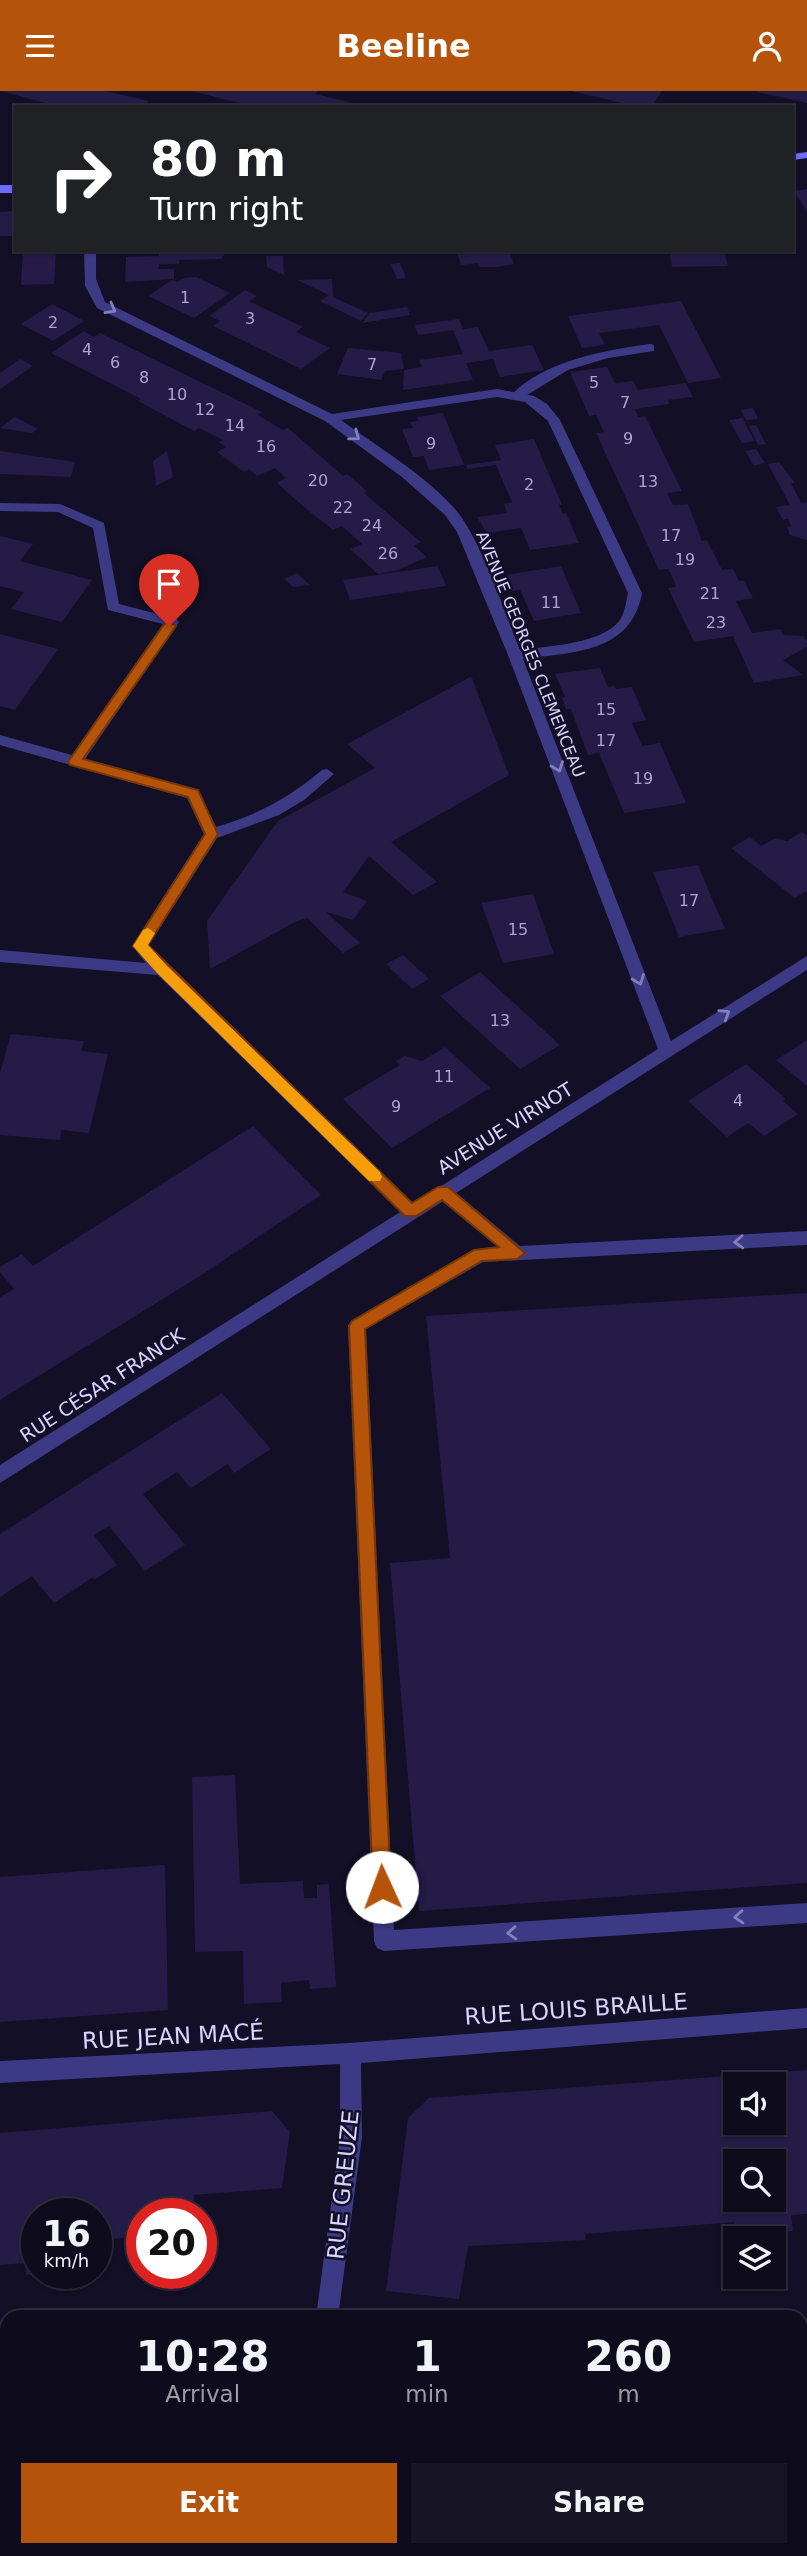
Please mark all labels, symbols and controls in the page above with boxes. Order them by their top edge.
icon: menu [21,27,59,65]
text: Beeline [336,27,471,65]
icon: person [748,27,786,65]
text: 80 m [150,131,286,188]
icon: right [35,133,126,224]
text: Turn right [150,190,303,228]
house number: 1 [180,288,190,307]
one-way arrow [103,301,116,314]
house number: 3 [245,309,255,328]
house number: 2 [48,313,58,332]
house number: 4 [82,340,92,359]
house number: 6 [110,353,120,372]
house number: 7 [367,355,377,374]
house number: 8 [139,368,149,387]
house number: 5 [589,373,599,392]
house number: 10 [167,385,187,404]
house number: 7 [620,393,630,412]
house number: 12 [195,400,215,419]
house number: 14 [225,416,245,435]
one-way arrow [347,428,360,441]
house number: 9 [623,429,633,448]
house number: 9 [426,434,436,453]
house number: 16 [256,437,276,456]
house number: 20 [308,471,328,490]
house number: 13 [638,472,658,491]
house number: 2 [524,475,534,494]
house number: 22 [333,498,353,517]
house number: 24 [362,516,382,535]
house number: 17 [661,526,681,545]
street label: AVENUE GEORGES CLEMENCEAU [472,528,589,780]
house number: 26 [378,544,398,563]
house number: 19 [675,550,695,569]
pin [139,554,199,626]
icon: arrive [150,565,188,603]
house number: 21 [700,584,720,603]
house number: 11 [541,593,561,612]
house number: 23 [706,613,726,632]
house number: 15 [596,700,616,719]
house number: 17 [596,731,616,750]
one-way arrow [549,761,563,773]
house number: 19 [633,769,653,788]
house number: 17 [679,891,699,910]
house number: 15 [508,920,528,939]
one-way arrow [631,973,645,985]
one-way arrow [717,1009,730,1022]
house number: 13 [490,1011,510,1030]
house number: 11 [434,1067,454,1086]
street label: AVENUE VIRNOT [433,1077,577,1179]
house number: 4 [733,1091,743,1110]
house number: 9 [391,1097,401,1116]
one-way arrow [733,1234,744,1249]
street label: RUE CÉSAR FRANCK [16,1323,189,1446]
position arrow [345,1850,419,1924]
one-way arrow [733,1909,744,1924]
one-way arrow [506,1925,517,1940]
street label: RUE LOUIS BRAILLE [463,1988,689,2030]
street label: RUE JEAN MACÉ [81,2017,265,2054]
map controls [723,2072,786,2289]
button: sound [723,2072,786,2135]
street label: RUE GREUZE [322,2109,364,2261]
button: search [723,2149,786,2212]
speed limit sign: 20 [126,2198,217,2289]
text: 16 [42,2214,91,2254]
button: layers [723,2226,786,2289]
text: km/h [44,2250,89,2271]
text: 10:28 [136,2332,270,2381]
text: 1 [412,2332,442,2381]
text: 260 [585,2332,672,2381]
text: Arrival [165,2381,240,2407]
text: min [405,2381,449,2407]
text: m [617,2381,640,2407]
button: Exit [21,2463,397,2543]
button: Share [411,2463,787,2543]

